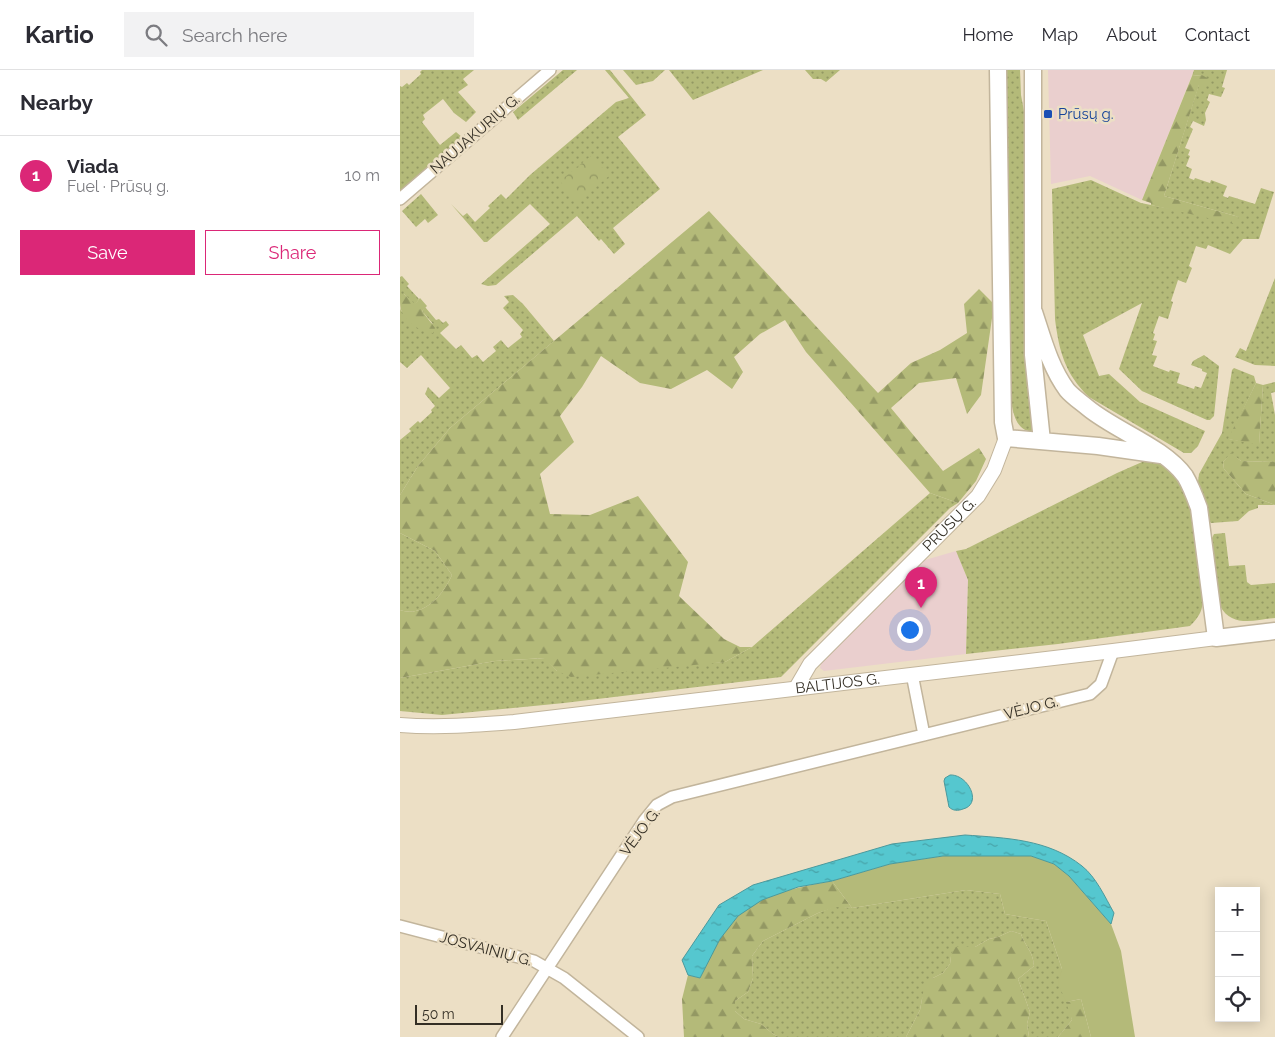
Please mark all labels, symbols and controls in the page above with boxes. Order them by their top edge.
search box [124,12,474,57]
text: Kartio [25,20,94,49]
icon: search [142,21,170,49]
text: Search here [182,24,287,46]
text: Home [962,24,1013,45]
text: Map [1041,24,1078,45]
text: About [1106,24,1157,45]
text: Contact [1185,24,1250,45]
text: Nearby [20,90,93,115]
street label: NAUJAKURIŲ G. [427,90,523,178]
place label: Prūsų g. [1058,105,1114,123]
marker: Prūsų g. [1042,108,1054,120]
text: Viada [67,155,119,177]
text: 1 [32,166,40,185]
text: 10 m [345,166,380,185]
text: Fuel · Prūsų g. [67,177,169,196]
button: Save [20,230,195,275]
button: Share [205,230,380,275]
street label: PRŪSŲ G. [919,494,980,555]
pin: 1 [905,567,937,608]
your location [897,617,923,643]
street label: BALTIJOS G. [794,670,881,698]
street label: VĖJO G. [1002,692,1060,723]
street label: VĖJO G. [615,804,664,859]
map controls [1215,887,1260,1022]
button: + [1215,887,1260,932]
street label: JOSVAINIŲ G. [438,928,534,970]
button: − [1215,932,1260,977]
button: locate [1215,977,1260,1022]
scale bar [415,1002,502,1025]
text: 50 m [422,1006,455,1022]

